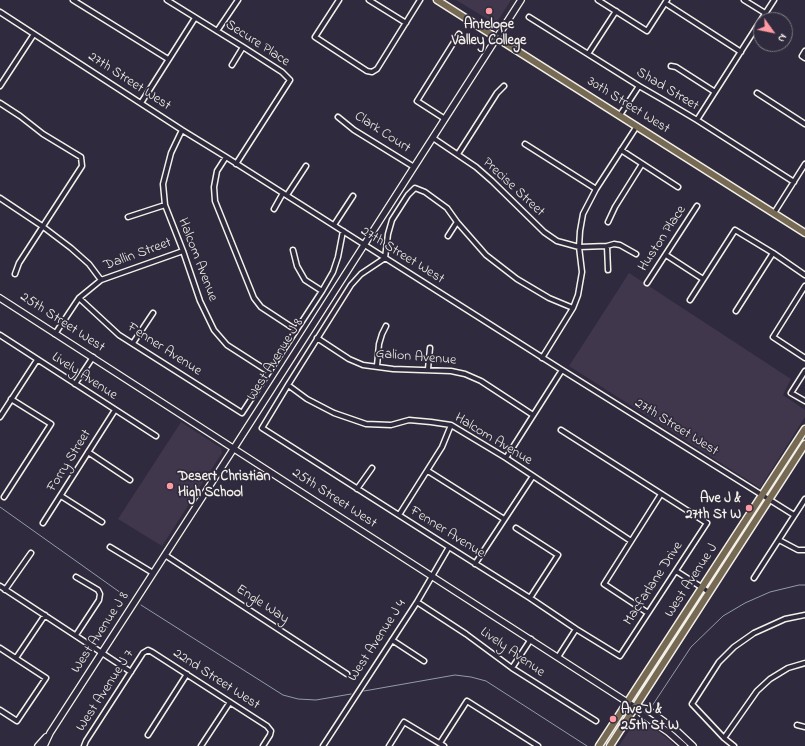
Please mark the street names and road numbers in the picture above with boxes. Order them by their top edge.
street label: Secure Place [222,17,292,71]
street label: 27th Street West [84,49,174,115]
street label: Shad Street [633,65,701,115]
street label: 30th Street West [584,74,672,138]
street label: Clark Court [351,109,413,157]
street label: Precise Street [478,155,548,221]
street label: Huston Place [635,203,691,275]
street label: Halcom Avenue [173,216,221,304]
street label: 27th Street West [357,224,447,288]
street label: Dallin Street [102,235,174,275]
street label: 25th Street West [17,289,107,357]
street label: West Avenue J 8 [244,316,308,404]
street label: Fenner Avenue [124,320,204,380]
street label: Galion Avenue [375,346,457,370]
street label: Lively Avenue [48,349,120,405]
street label: 27th Street West [631,396,721,460]
street label: Halcom Avenue [451,410,535,470]
street label: Forry Street [44,427,96,495]
street label: 25th Street West [289,465,379,533]
street label: Fenner Avenue [406,503,488,563]
street label: Macfarlane Drive [621,539,687,629]
street label: West Avenue J [662,541,722,621]
street label: Engle Way [232,582,292,628]
street label: West Avenue J 8 [69,589,133,677]
street label: West Avenue J 4 [345,597,411,685]
street label: Lively Avenue [476,625,548,681]
street label: 22nd Street West [170,646,262,714]
street label: West Avenue J 7 [73,647,139,735]

